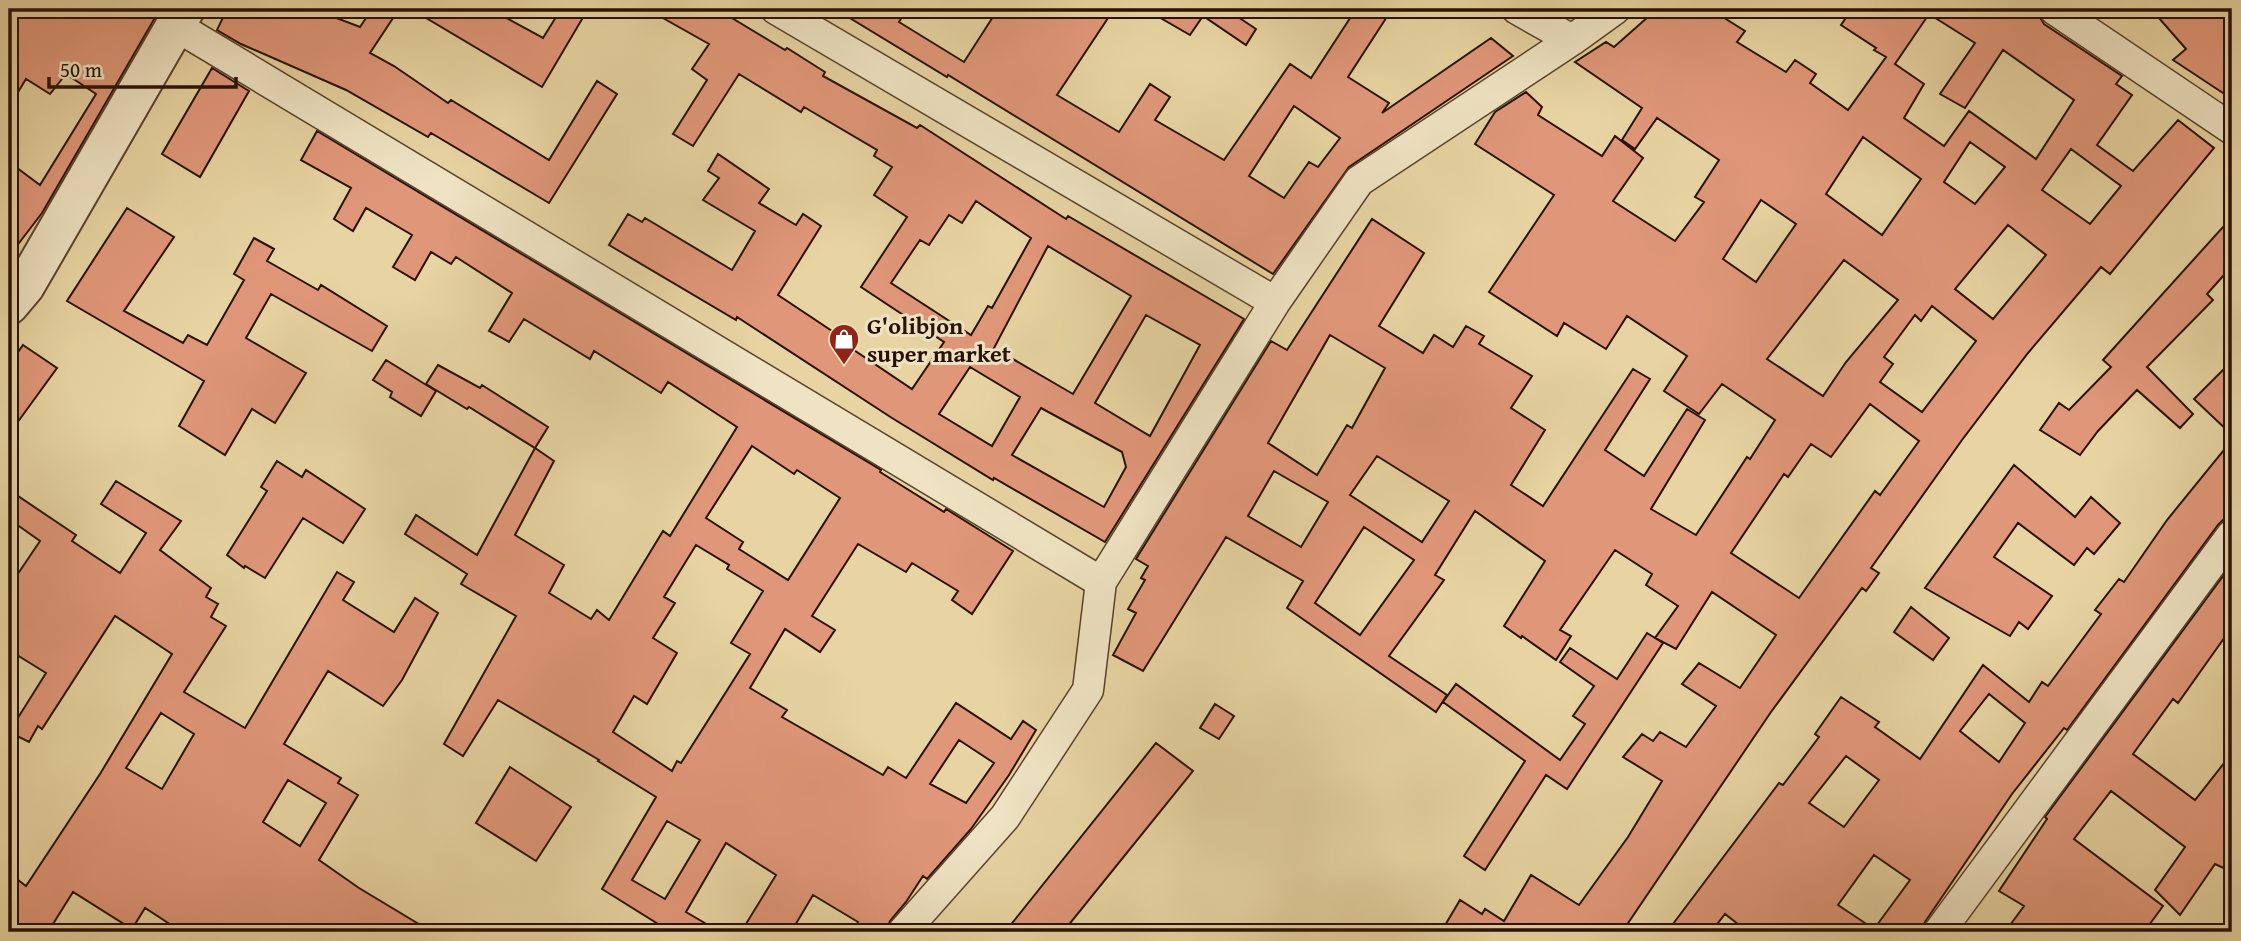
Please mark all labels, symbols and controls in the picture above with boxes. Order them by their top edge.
scale bar [49,46,236,90]
text: 50 m [60,54,102,85]
place label: G'olibjon super market [867,308,1011,371]
shop icon: G'olibjon super market [827,322,861,366]

